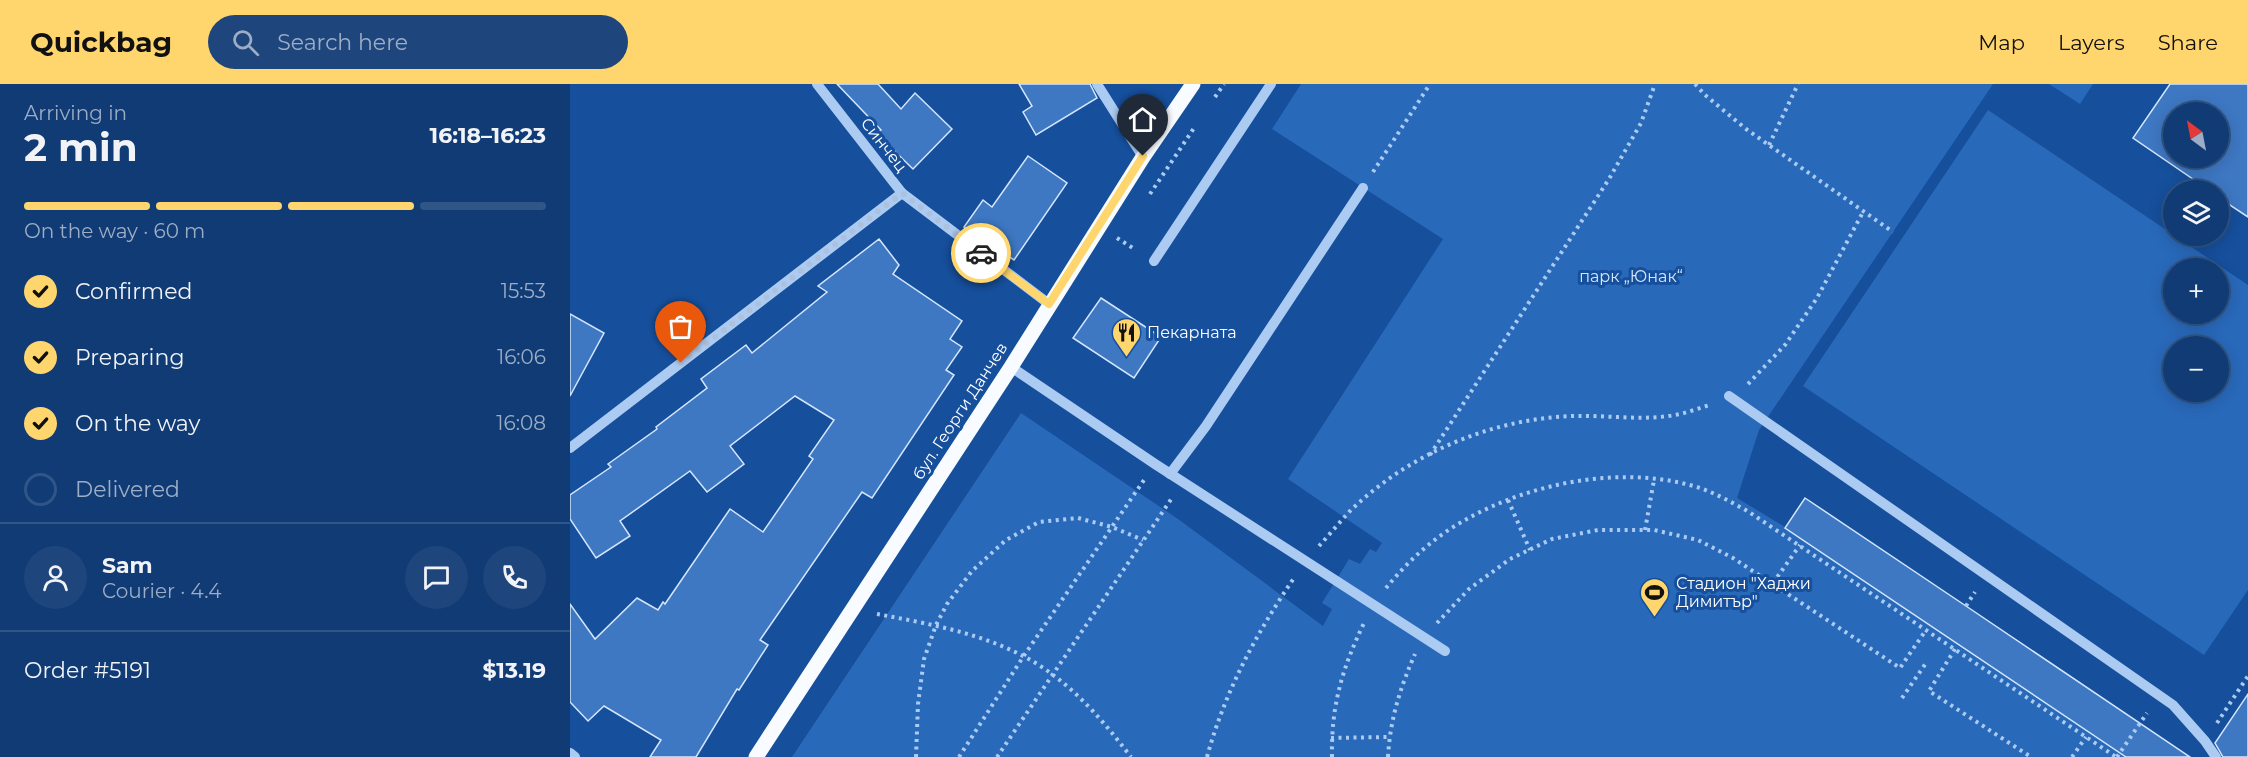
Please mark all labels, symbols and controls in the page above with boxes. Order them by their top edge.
search box [208,15,628,69]
text: Quickbag [30,25,172,59]
icon: search [229,26,262,59]
text: Search here [277,29,408,56]
text: Map [1978,30,2025,55]
text: Layers [2058,30,2125,55]
text: Share [2158,30,2218,55]
pin [1117,94,1168,156]
text: Arriving in [24,101,127,125]
north arrow [2163,102,2229,168]
map controls [2163,102,2229,402]
icon: home [1126,103,1159,136]
street label: Синчец [857,114,911,176]
text: 16:18–16:23 [430,122,546,149]
text: 2 min [24,123,138,171]
button: layers [2163,180,2229,246]
text: On the way · 60 m [24,219,205,243]
courier [951,223,1011,283]
icon: car [965,237,998,270]
button: + [2163,258,2229,324]
park label: парк „Юнак“ [1579,267,1683,286]
icon: check [24,275,57,308]
text: Confirmed [75,278,192,305]
text: 15:53 [501,279,546,303]
pin [655,301,706,363]
icon: bag [664,310,697,343]
restaurant icon: Пекарната [1110,316,1142,358]
place label: Пекарната [1147,323,1237,342]
button: − [2163,336,2229,402]
street label: бул. Георги Данчев [909,339,1011,483]
icon: check [24,341,57,374]
text: Preparing [75,344,184,371]
text: 16:06 [497,345,546,369]
icon: check [24,407,57,440]
text: On the way [75,410,200,437]
text: 16:08 [496,411,546,435]
text: Delivered [75,476,180,503]
button: person [24,546,87,609]
button: chat [405,546,468,609]
button: phone [483,546,546,609]
text: Sam [102,552,153,579]
place label: Стадион "Хаджи Димитър" [1676,574,1811,611]
sports icon: Стадион "Хаджи Димитър" [1639,576,1671,618]
text: Courier · 4.4 [102,579,221,603]
text: Order #5191 [24,657,151,684]
text: $13.19 [482,657,546,684]

